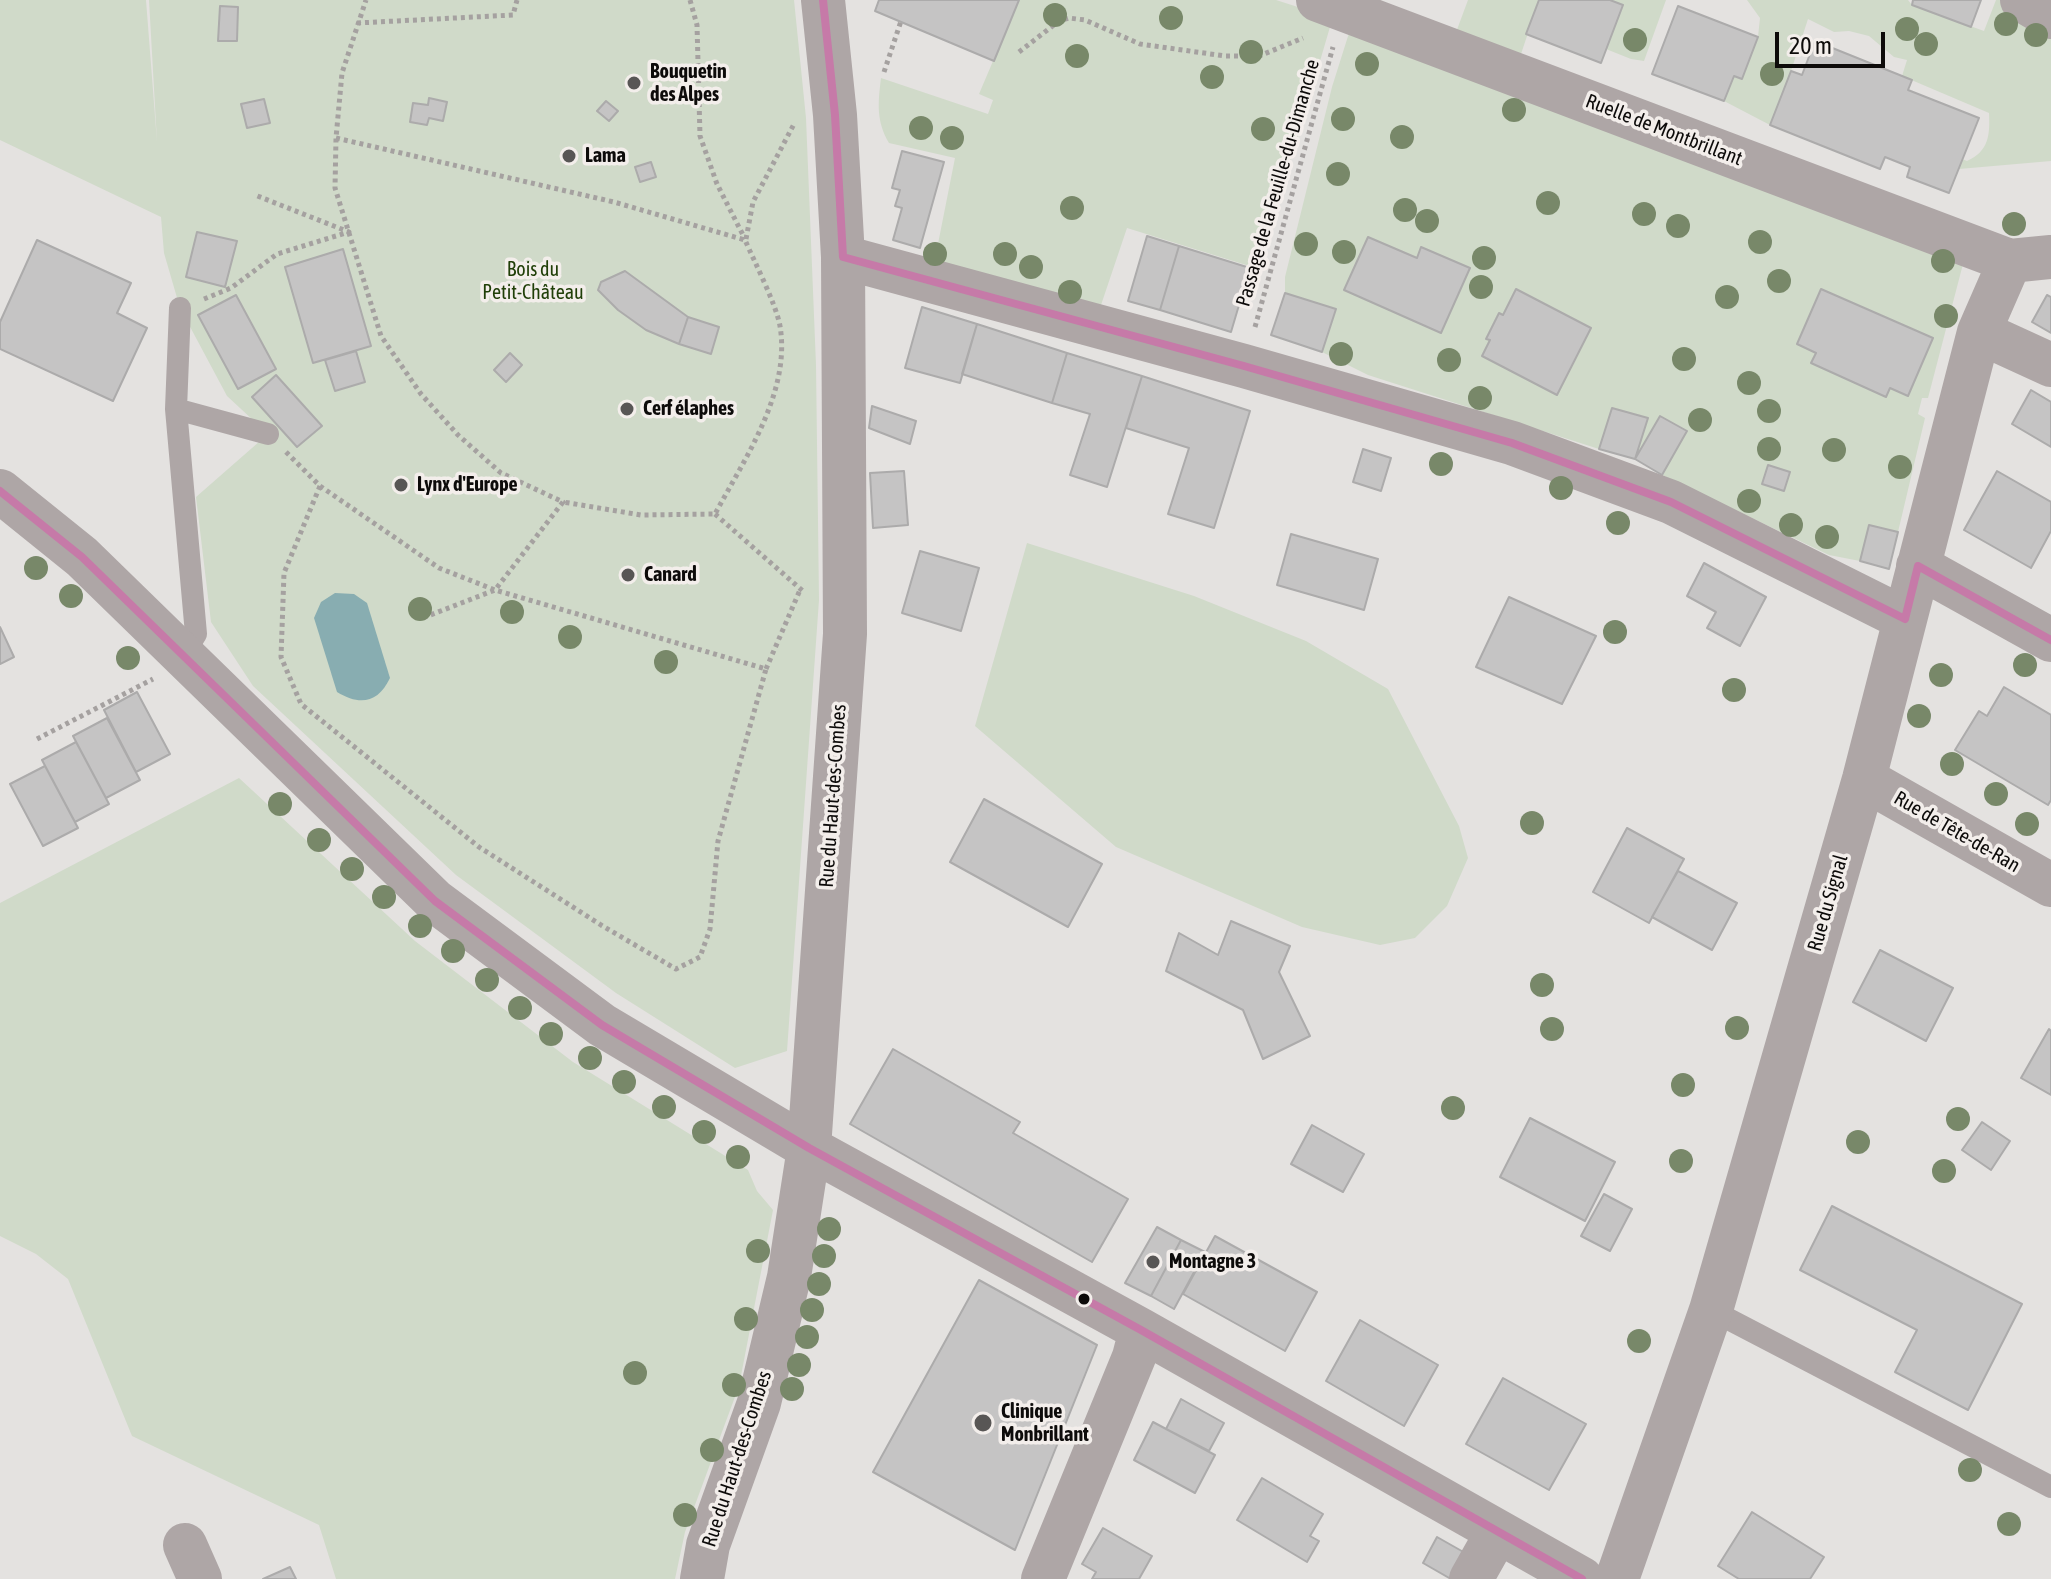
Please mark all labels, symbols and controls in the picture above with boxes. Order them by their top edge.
scale bar [1779,16,1889,66]
text: 20 m [1789,32,1832,59]
street label: Passage de la Feuille-du-Dimanche [1231,57,1325,309]
place label: Bouquetin des Alpes [650,60,727,107]
marker: Bouquetin des Alpes [625,74,643,92]
street label: Ruelle de Montbrillant [1582,89,1746,171]
place label: Lama [585,144,626,168]
marker: Lama [560,147,578,165]
park label: Bois du Petit-Château [482,258,584,305]
place label: Cerf élaphes [643,397,734,421]
marker: Cerf élaphes [618,400,636,418]
place label: Lynx d'Europe [417,473,518,497]
marker: Lynx d'Europe [392,476,410,494]
place label: Canard [644,563,697,587]
marker: Canard [619,566,637,584]
street label: Rue du Haut-des-Combes [815,704,851,888]
street label: Rue de Tête-de-Ran [1890,786,2024,878]
street label: Rue du Signal [1803,852,1853,954]
place label: Montagne 3 [1169,1250,1256,1274]
marker: Montagne 3 [1144,1253,1162,1271]
unlabelled marker [1076,1291,1092,1307]
street label: Rue du Haut-des-Combes [697,1368,777,1550]
place label: Clinique Monbrillant [1001,1400,1089,1447]
marker: Clinique Monbrillant [972,1412,994,1434]

